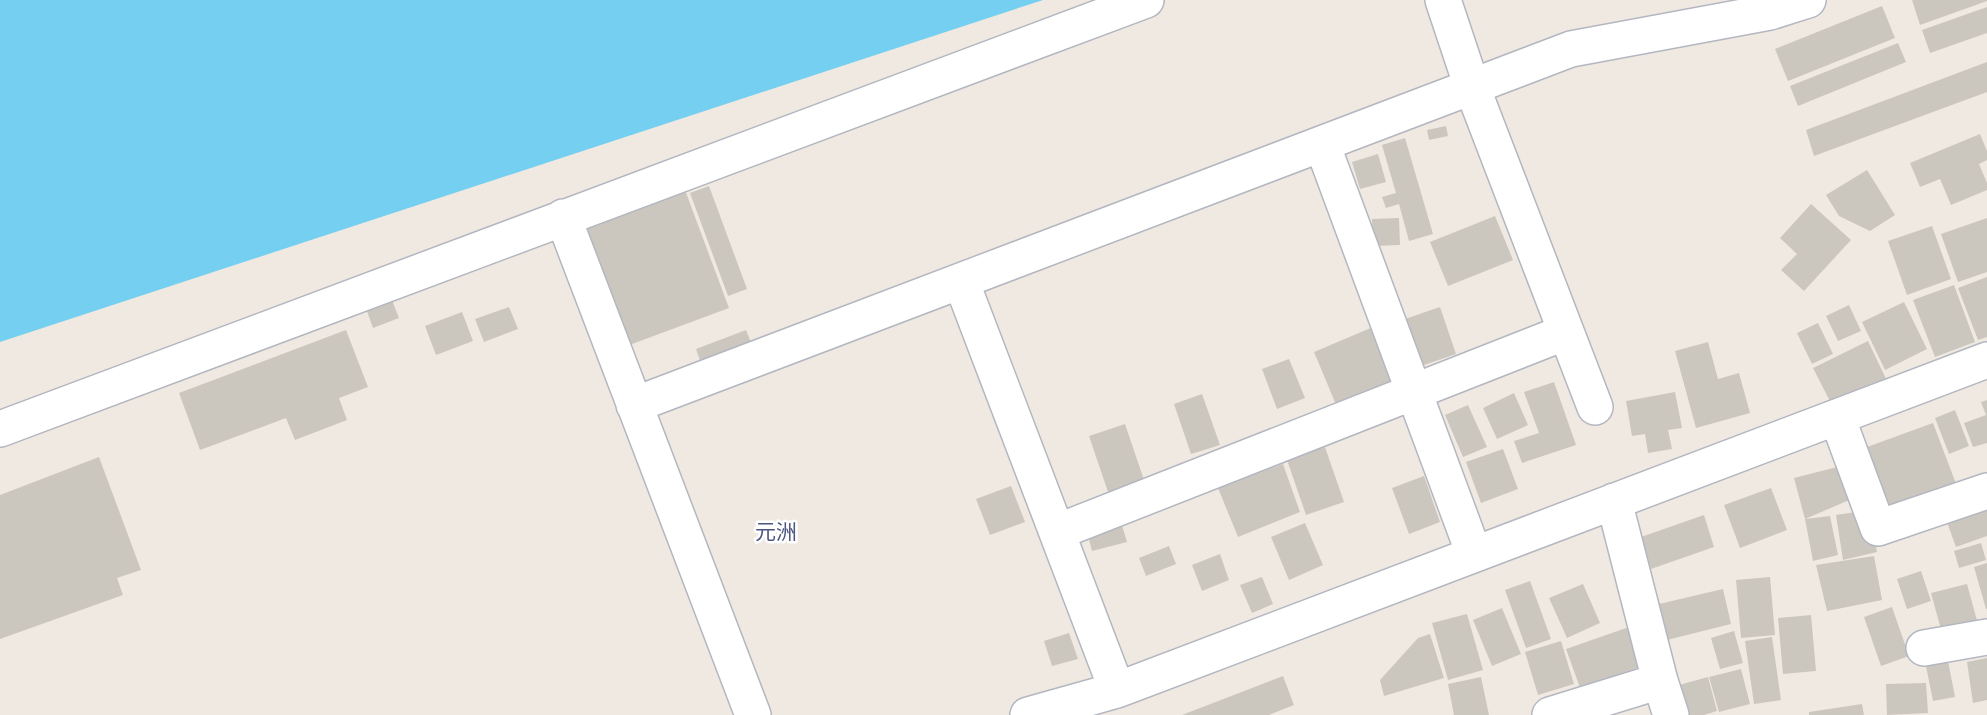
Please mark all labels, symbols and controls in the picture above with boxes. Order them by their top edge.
district label: 元洲 [755,518,797,545]

